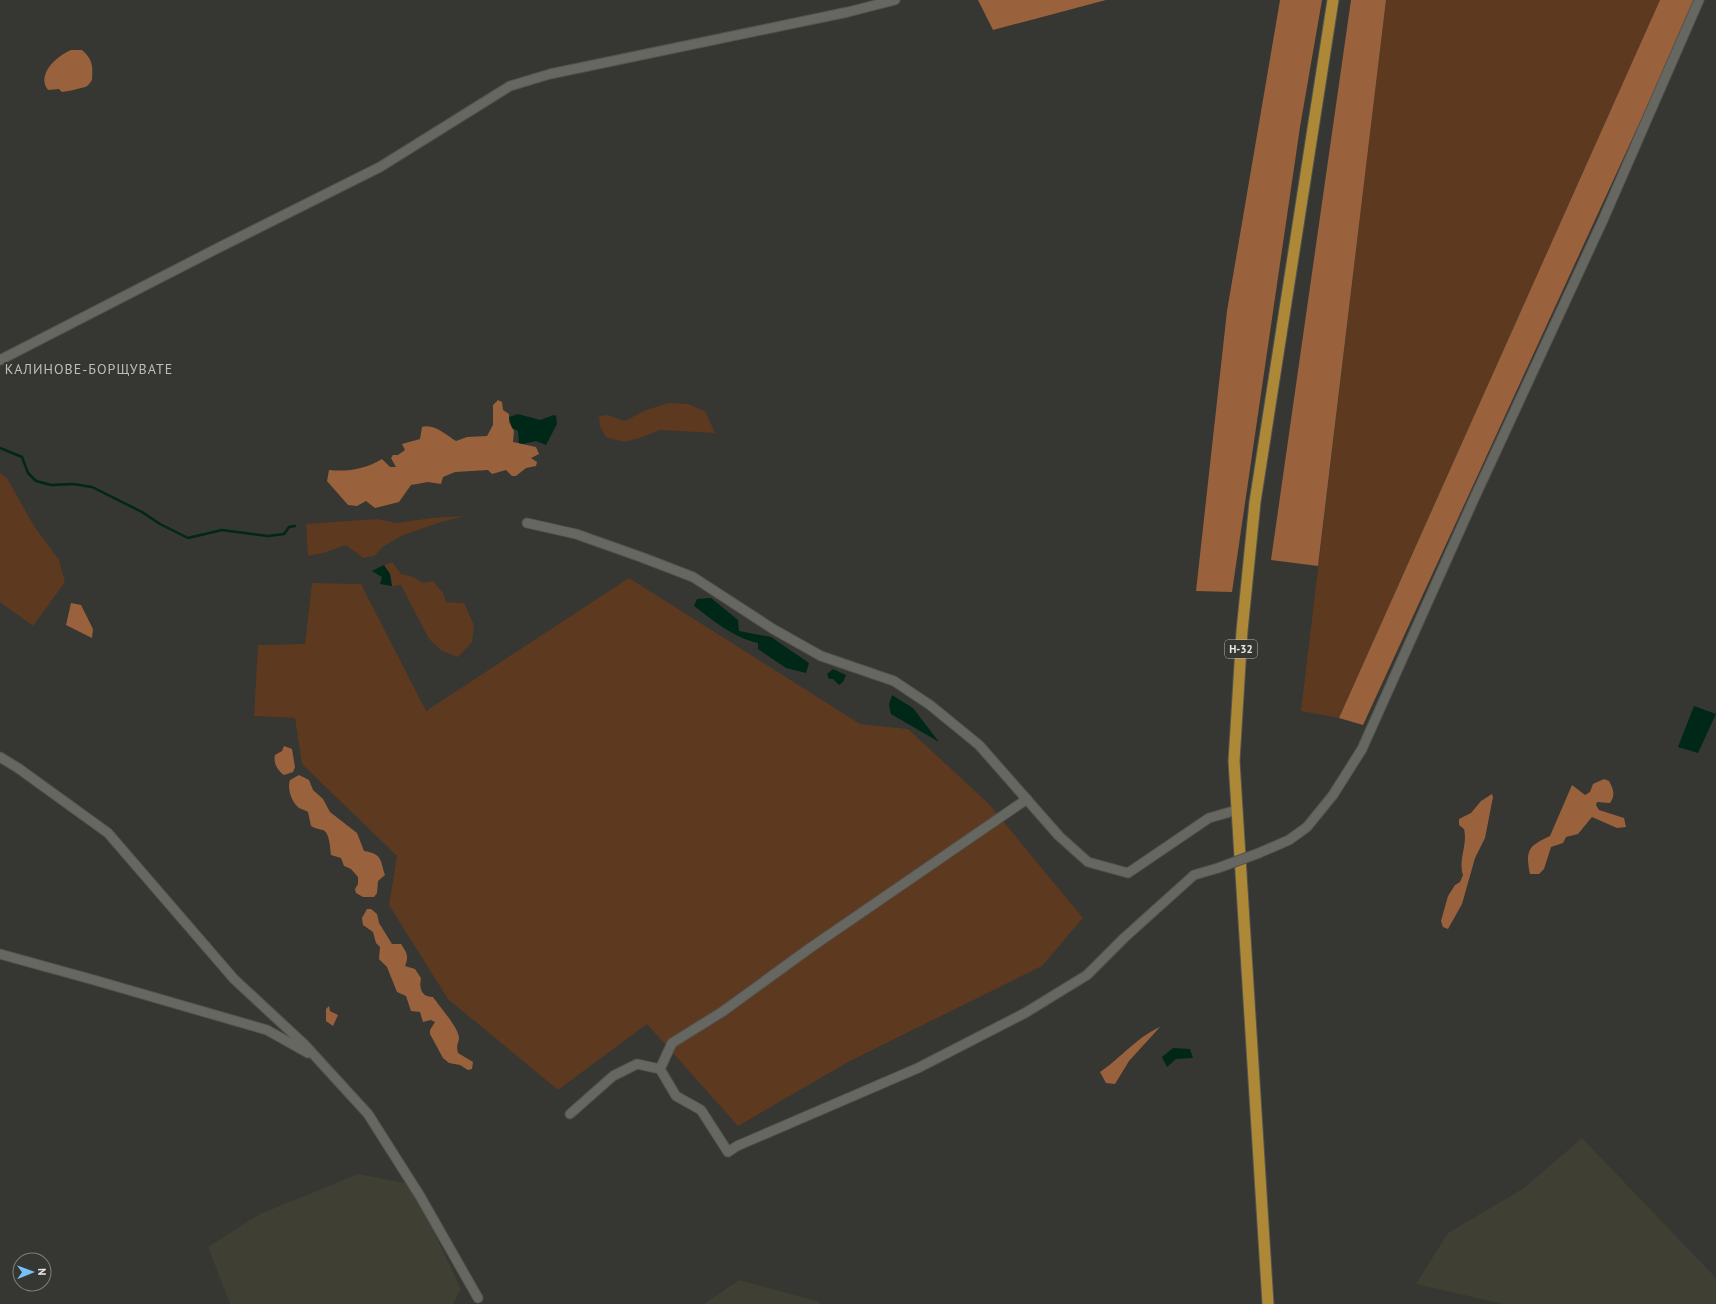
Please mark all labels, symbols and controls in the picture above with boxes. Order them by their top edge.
district label: КАЛИНОВЕ-БОРЩУВАТЕ [5,360,173,378]
road number: Н-32 [1225,640,1257,658]
north arrow [12,1252,52,1292]
text: N [35,1268,49,1276]

